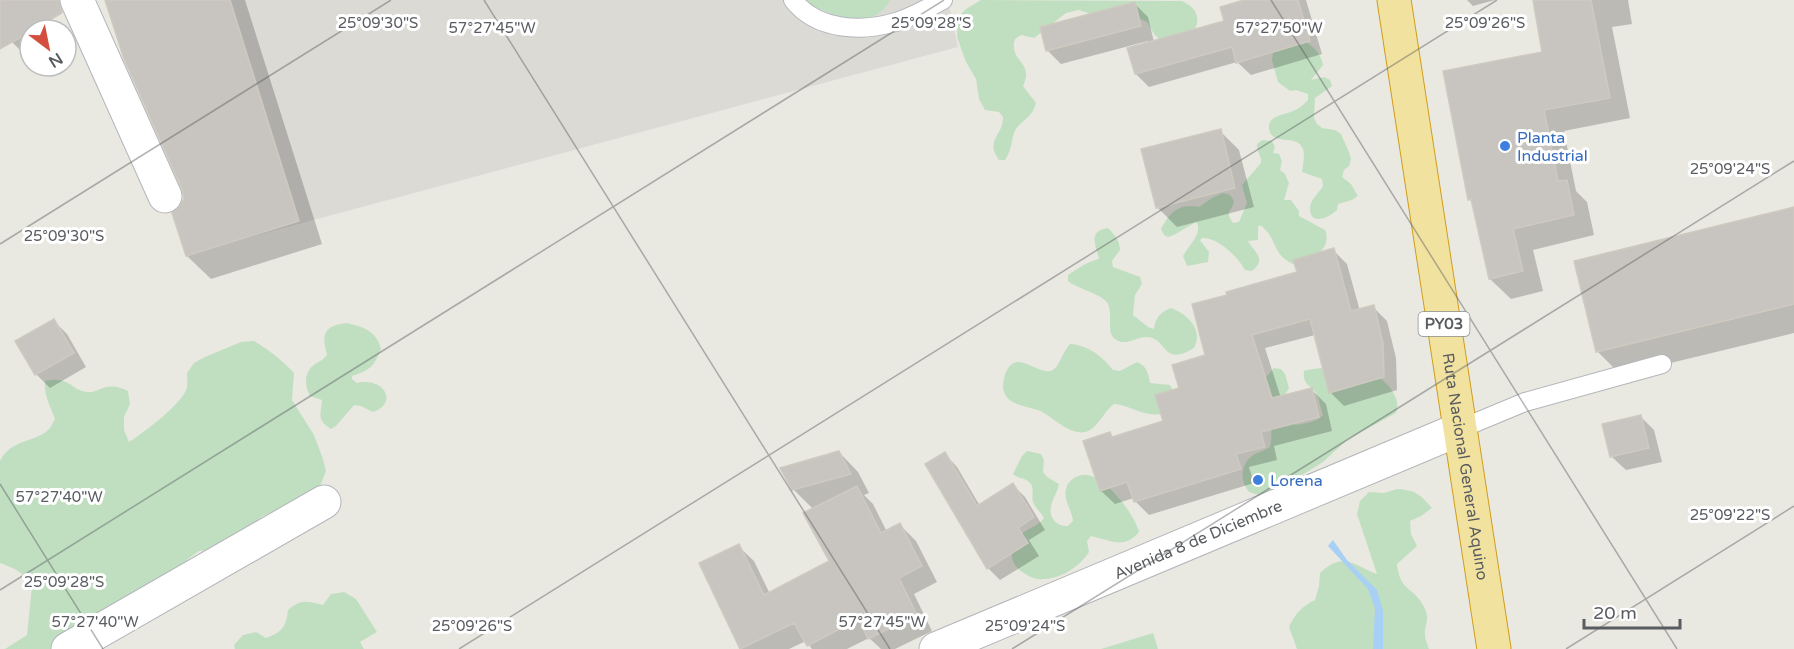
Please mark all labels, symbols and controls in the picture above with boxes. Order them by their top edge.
text: 25°09'30"S [338,14,418,32]
text: 25°09'28"S [891,14,971,32]
text: 25°09'26"S [1445,14,1525,32]
north arrow [18,18,78,78]
text: 57°27'45"W [448,19,536,37]
text: 57°27'50"W [1235,19,1323,37]
text: N [45,48,66,72]
place label: Planta Industrial [1517,128,1588,166]
marker: Planta Industrial [1498,139,1512,153]
text: 25°09'24"S [1690,160,1770,178]
text: 25°09'30"S [24,227,104,245]
road number: PY03 [1418,312,1470,336]
street label: Ruta Nacional General Aquino [1438,352,1492,582]
place label: Lorena [1270,471,1323,491]
marker: Lorena [1251,473,1265,487]
text: 57°27'40"W [15,488,103,506]
street label: Avenida 8 de Diciembre [1111,496,1285,584]
text: 25°09'22"S [1690,506,1770,524]
text: 25°09'28"S [24,573,104,591]
scale bar [1584,592,1680,630]
text: 20 m [1593,602,1637,624]
text: 57°27'40"W [51,613,139,631]
text: 57°27'45"W [838,613,926,631]
text: 25°09'26"S [432,617,512,635]
text: 25°09'24"S [985,617,1065,635]

